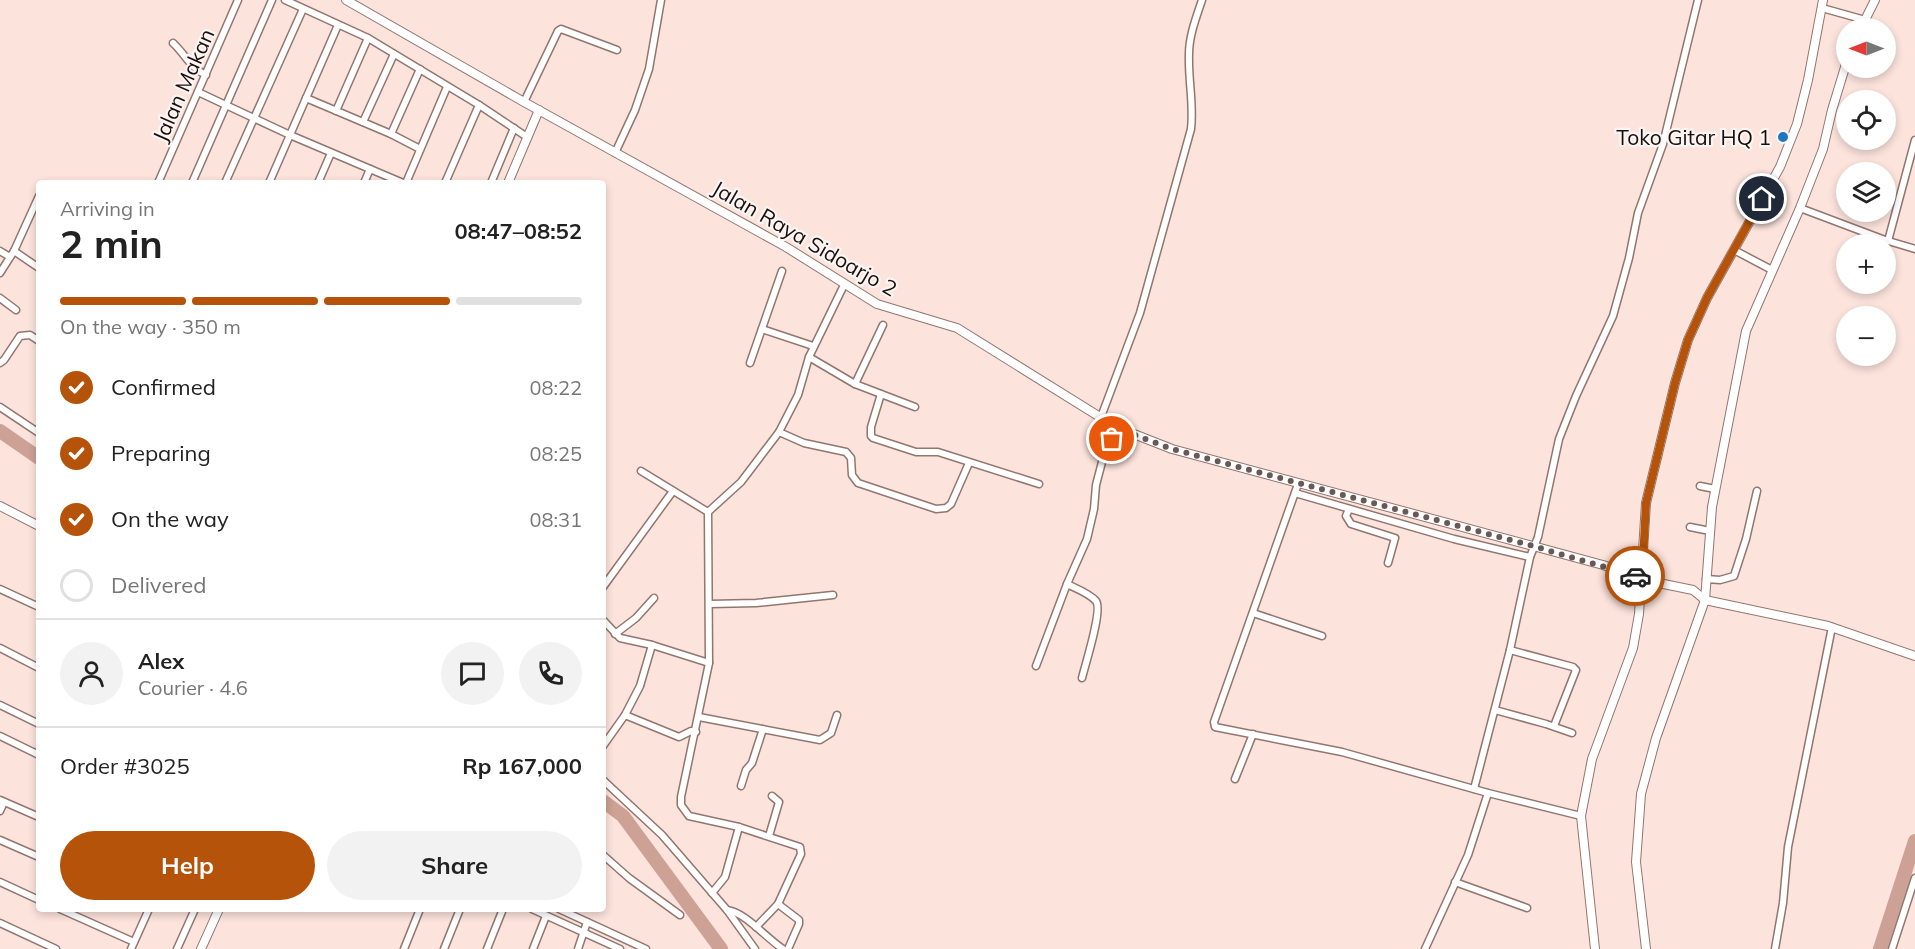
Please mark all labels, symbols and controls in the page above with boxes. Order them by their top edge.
north arrow [1836,18,1896,78]
map controls [1836,18,1896,366]
street label: Jalan Makan [146,24,220,146]
button: locate [1836,90,1896,150]
place label: Toko Gitar HQ 1 [1616,124,1771,150]
marker: Toko Gitar HQ 1 [1776,130,1790,144]
button: layers [1836,162,1896,222]
pin [1736,173,1787,224]
street label: Jalan Raya Sidoarjo 2 [708,175,902,301]
icon: home [1745,182,1778,215]
text: Arriving in [60,196,155,221]
text: 08:47–08:52 [454,217,582,245]
text: 2 min [60,219,163,268]
button: + [1836,234,1896,294]
button: − [1836,306,1896,366]
text: On the way · 350 m [60,314,241,339]
icon: check [60,371,93,404]
text: Confirmed [111,373,216,401]
text: 08:22 [529,375,582,400]
pin [1086,413,1137,464]
icon: bag [1095,422,1128,455]
icon: check [60,437,93,470]
text: Preparing [111,439,211,467]
text: 08:25 [529,441,582,466]
icon: check [60,503,93,536]
text: On the way [111,505,229,533]
text: 08:31 [529,507,582,532]
courier [1605,546,1665,606]
icon: car [1619,560,1652,593]
text: Delivered [111,571,206,599]
button: person [60,642,123,705]
button: chat [441,642,504,705]
button: phone [519,642,582,705]
text: Alex [138,647,184,675]
text: Courier · 4.6 [138,675,248,700]
text: Order #3025 [60,752,190,780]
text: Rp 167,000 [462,752,582,780]
button: Help [60,831,315,900]
button: Share [327,831,582,900]

